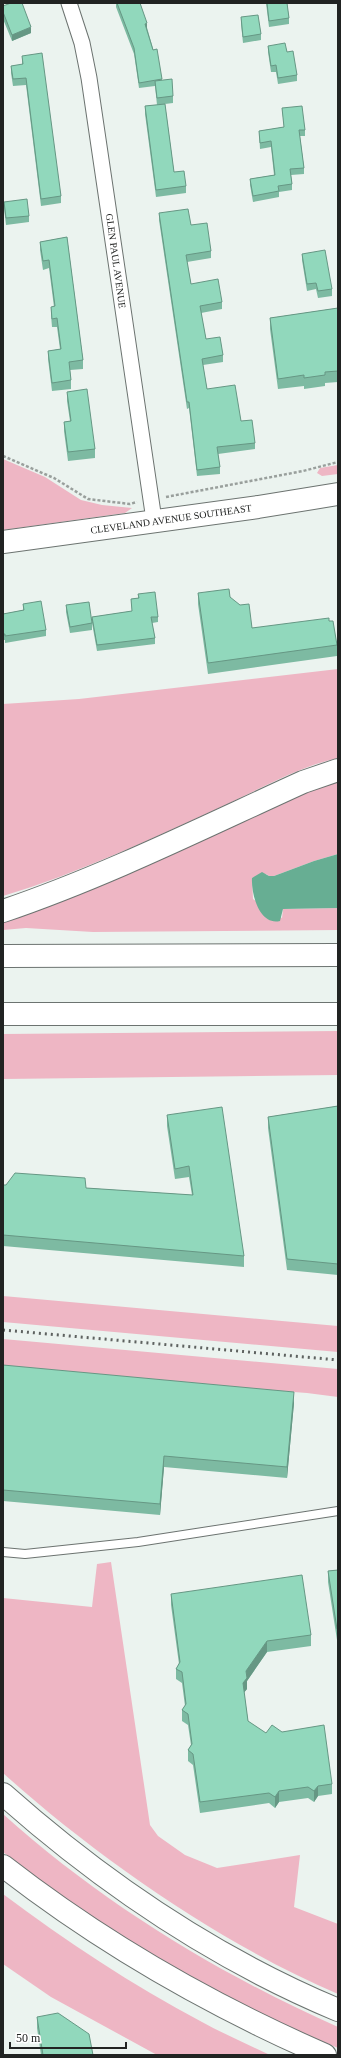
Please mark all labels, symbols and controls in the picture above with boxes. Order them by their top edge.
street label: GLEN PAUL AVENUE [104,213,128,309]
street label: CLEVELAND AVENUE SOUTHEAST [90,502,252,536]
scale bar [10,2024,126,2050]
text: 50 m [16,2031,41,2045]

